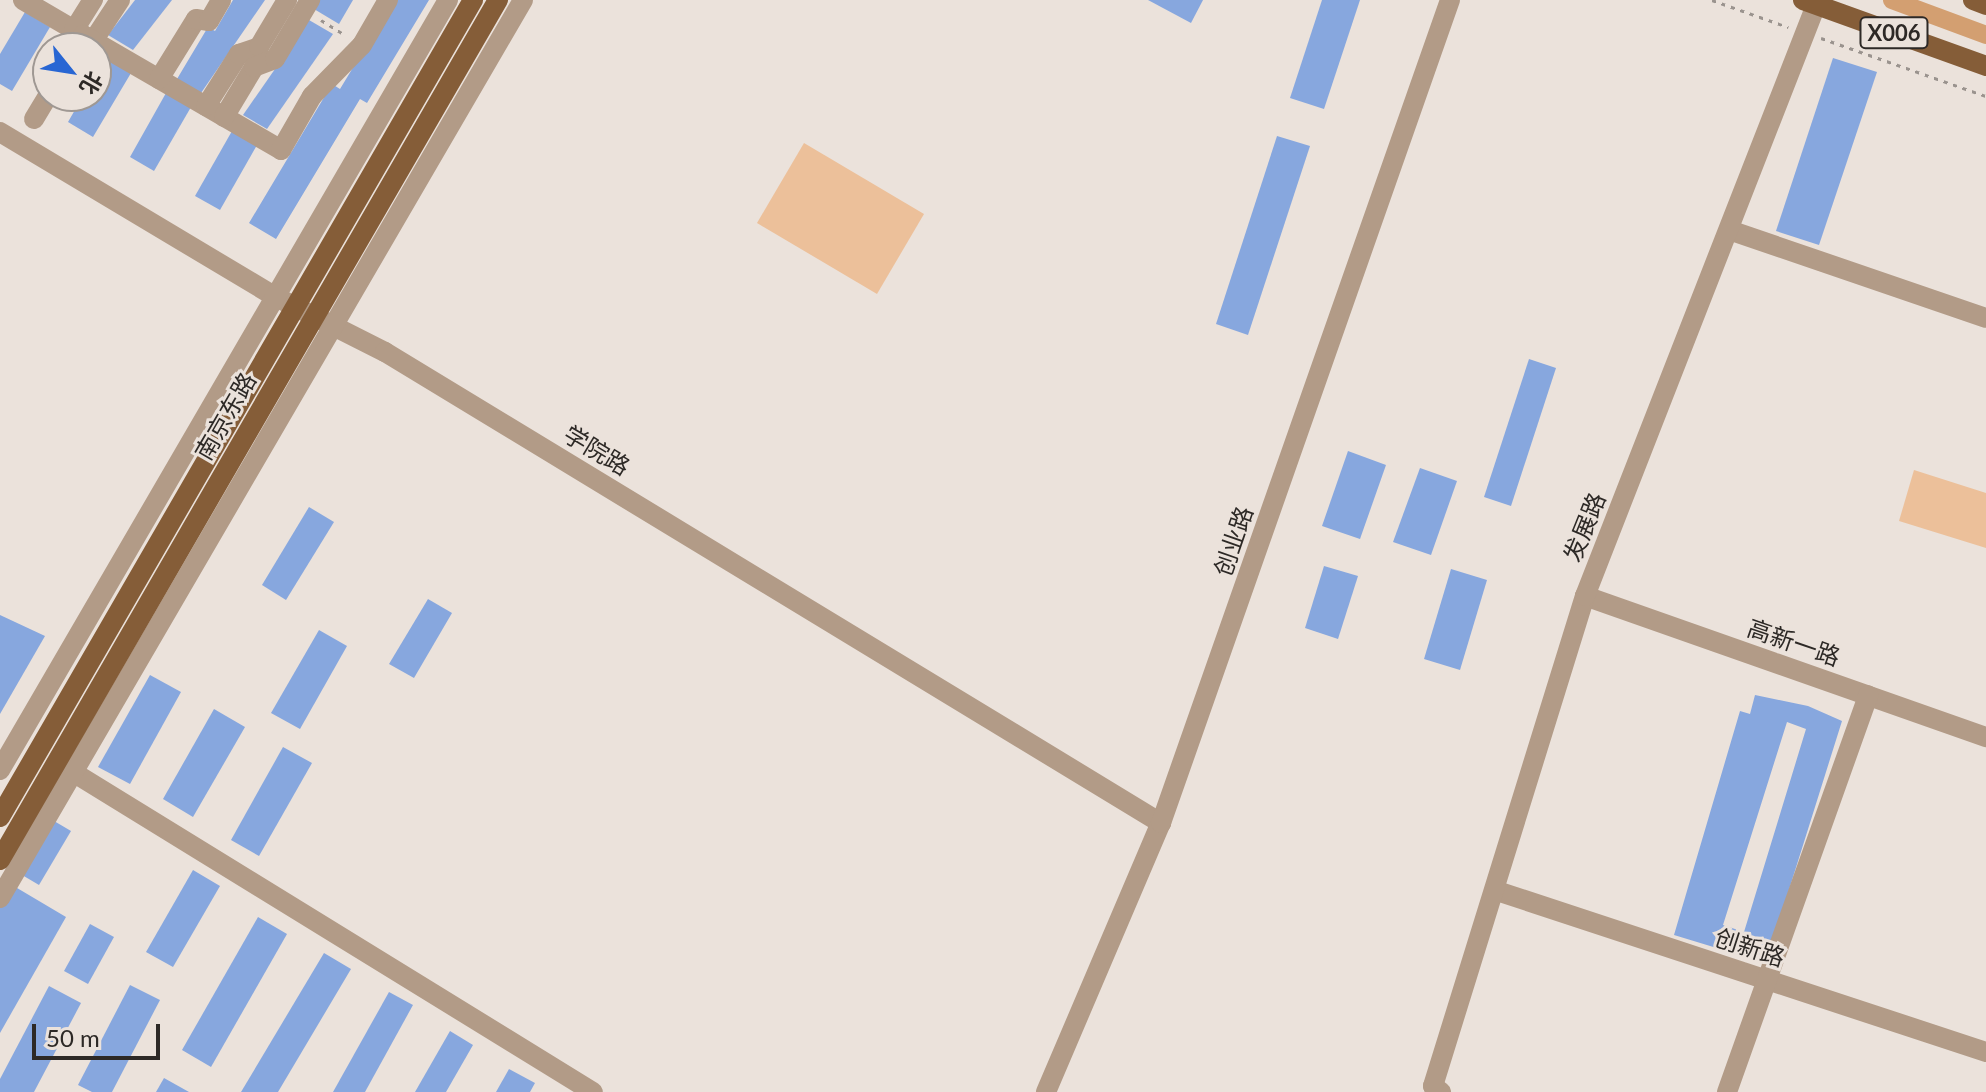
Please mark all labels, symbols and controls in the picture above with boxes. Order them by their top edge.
road number: X006 [1858,15,1930,51]
north arrow [32,32,112,112]
text: 北 [74,67,109,100]
street label: 南京东路 [189,367,261,465]
street label: 学院路 [559,419,635,481]
street label: 发展路 [1557,488,1611,566]
street label: 创业路 [1208,502,1258,580]
street label: 高新一路 [1744,613,1844,671]
street label: 创新路 [1711,922,1789,972]
scale bar [36,1008,164,1058]
text: 50 m [46,1023,100,1052]

